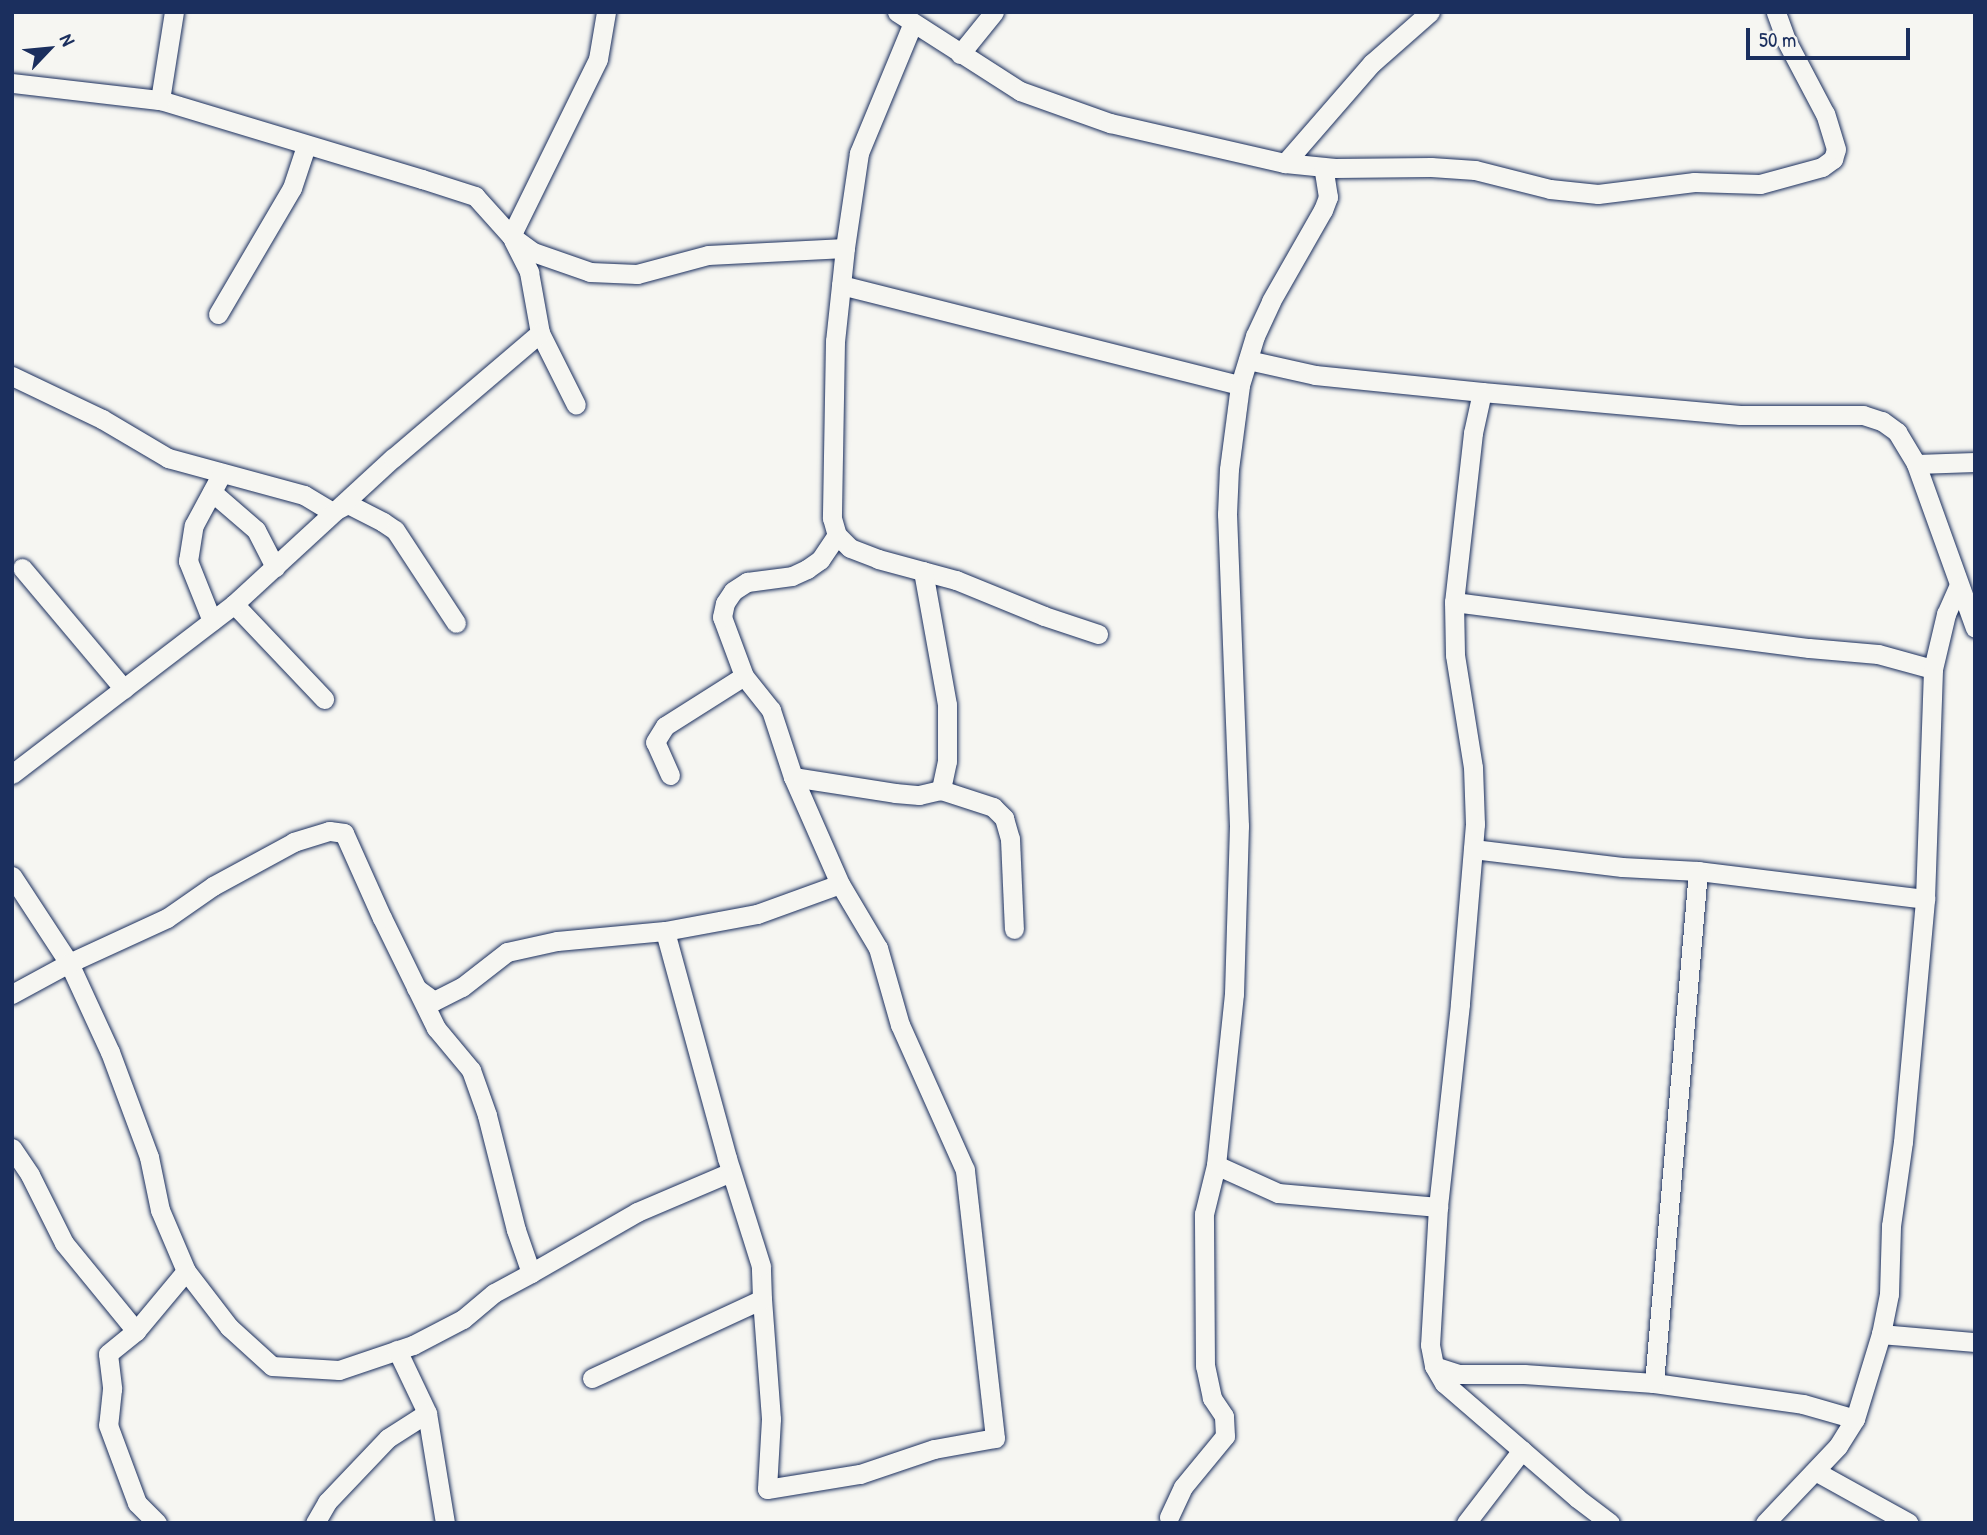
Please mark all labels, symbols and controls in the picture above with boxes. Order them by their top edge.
north arrow [14,14,84,84]
scale bar [1749,14,1913,58]
text: 50 m [1759,25,1796,54]
text: N [54,30,82,50]

